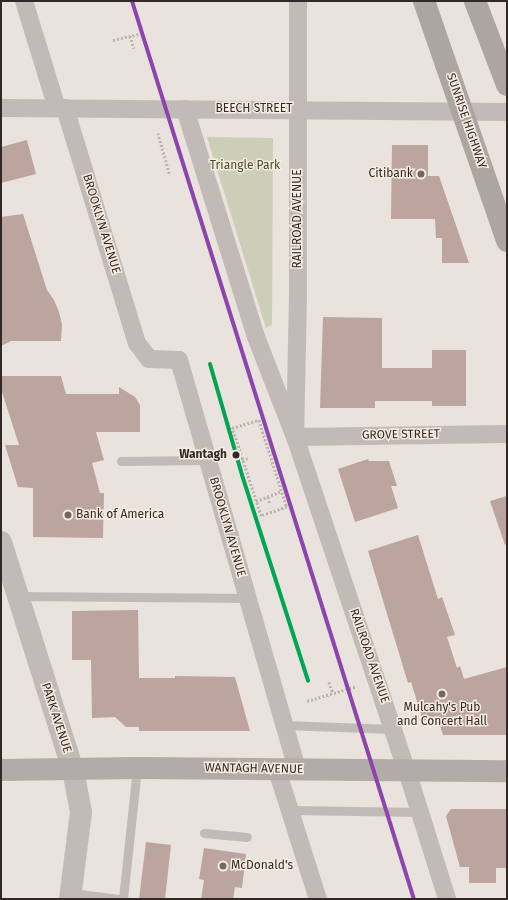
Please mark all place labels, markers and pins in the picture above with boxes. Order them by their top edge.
place label: Citibank [368,167,413,181]
marker: Citibank [416,169,426,179]
place label: Wantagh [179,448,227,462]
marker: Wantagh [230,449,242,461]
place label: Bank of America [76,508,164,522]
marker: Bank of America [63,510,73,520]
marker: Mulcahy's Pub and Concert Hall [437,689,447,699]
place label: Mulcahy's Pub and Concert Hall [397,701,487,729]
place label: McDonald's [231,859,293,873]
marker: McDonald's [218,861,228,871]

